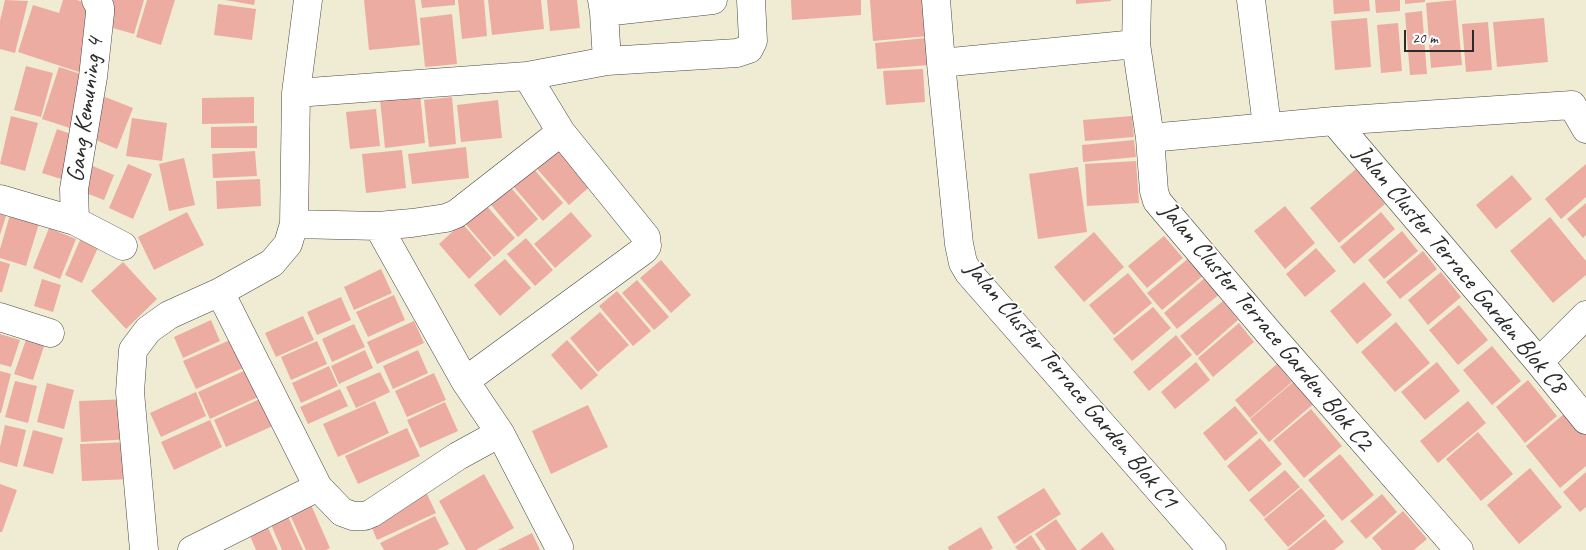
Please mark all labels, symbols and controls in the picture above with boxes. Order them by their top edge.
scale bar [1406,20,1476,52]
text: 20 m [1412,29,1438,48]
street label: Gang Kemuning 4 [61,36,111,184]
street label: Jalan Cluster Terrace Garden Blok C8 [1347,139,1573,401]
street label: Jalan Cluster Terrace Garden Blok C2 [1153,196,1379,458]
street label: Jalan Cluster Terrace Garden Blok C1 [958,254,1184,516]

